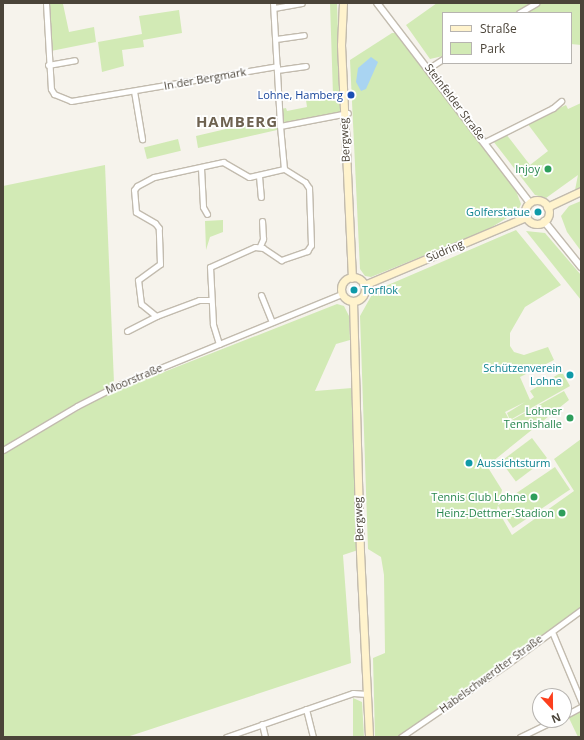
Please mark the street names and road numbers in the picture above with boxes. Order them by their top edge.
street label: Steinfelder Straße [422,61,488,143]
street label: In der Bergmark [163,65,247,93]
street label: Bergweg [337,117,353,163]
street label: Südring [424,237,466,265]
street label: Moorstraße [104,361,164,397]
street label: Bergweg [352,497,366,541]
street label: Habelschwerdter Straße [437,632,545,716]

